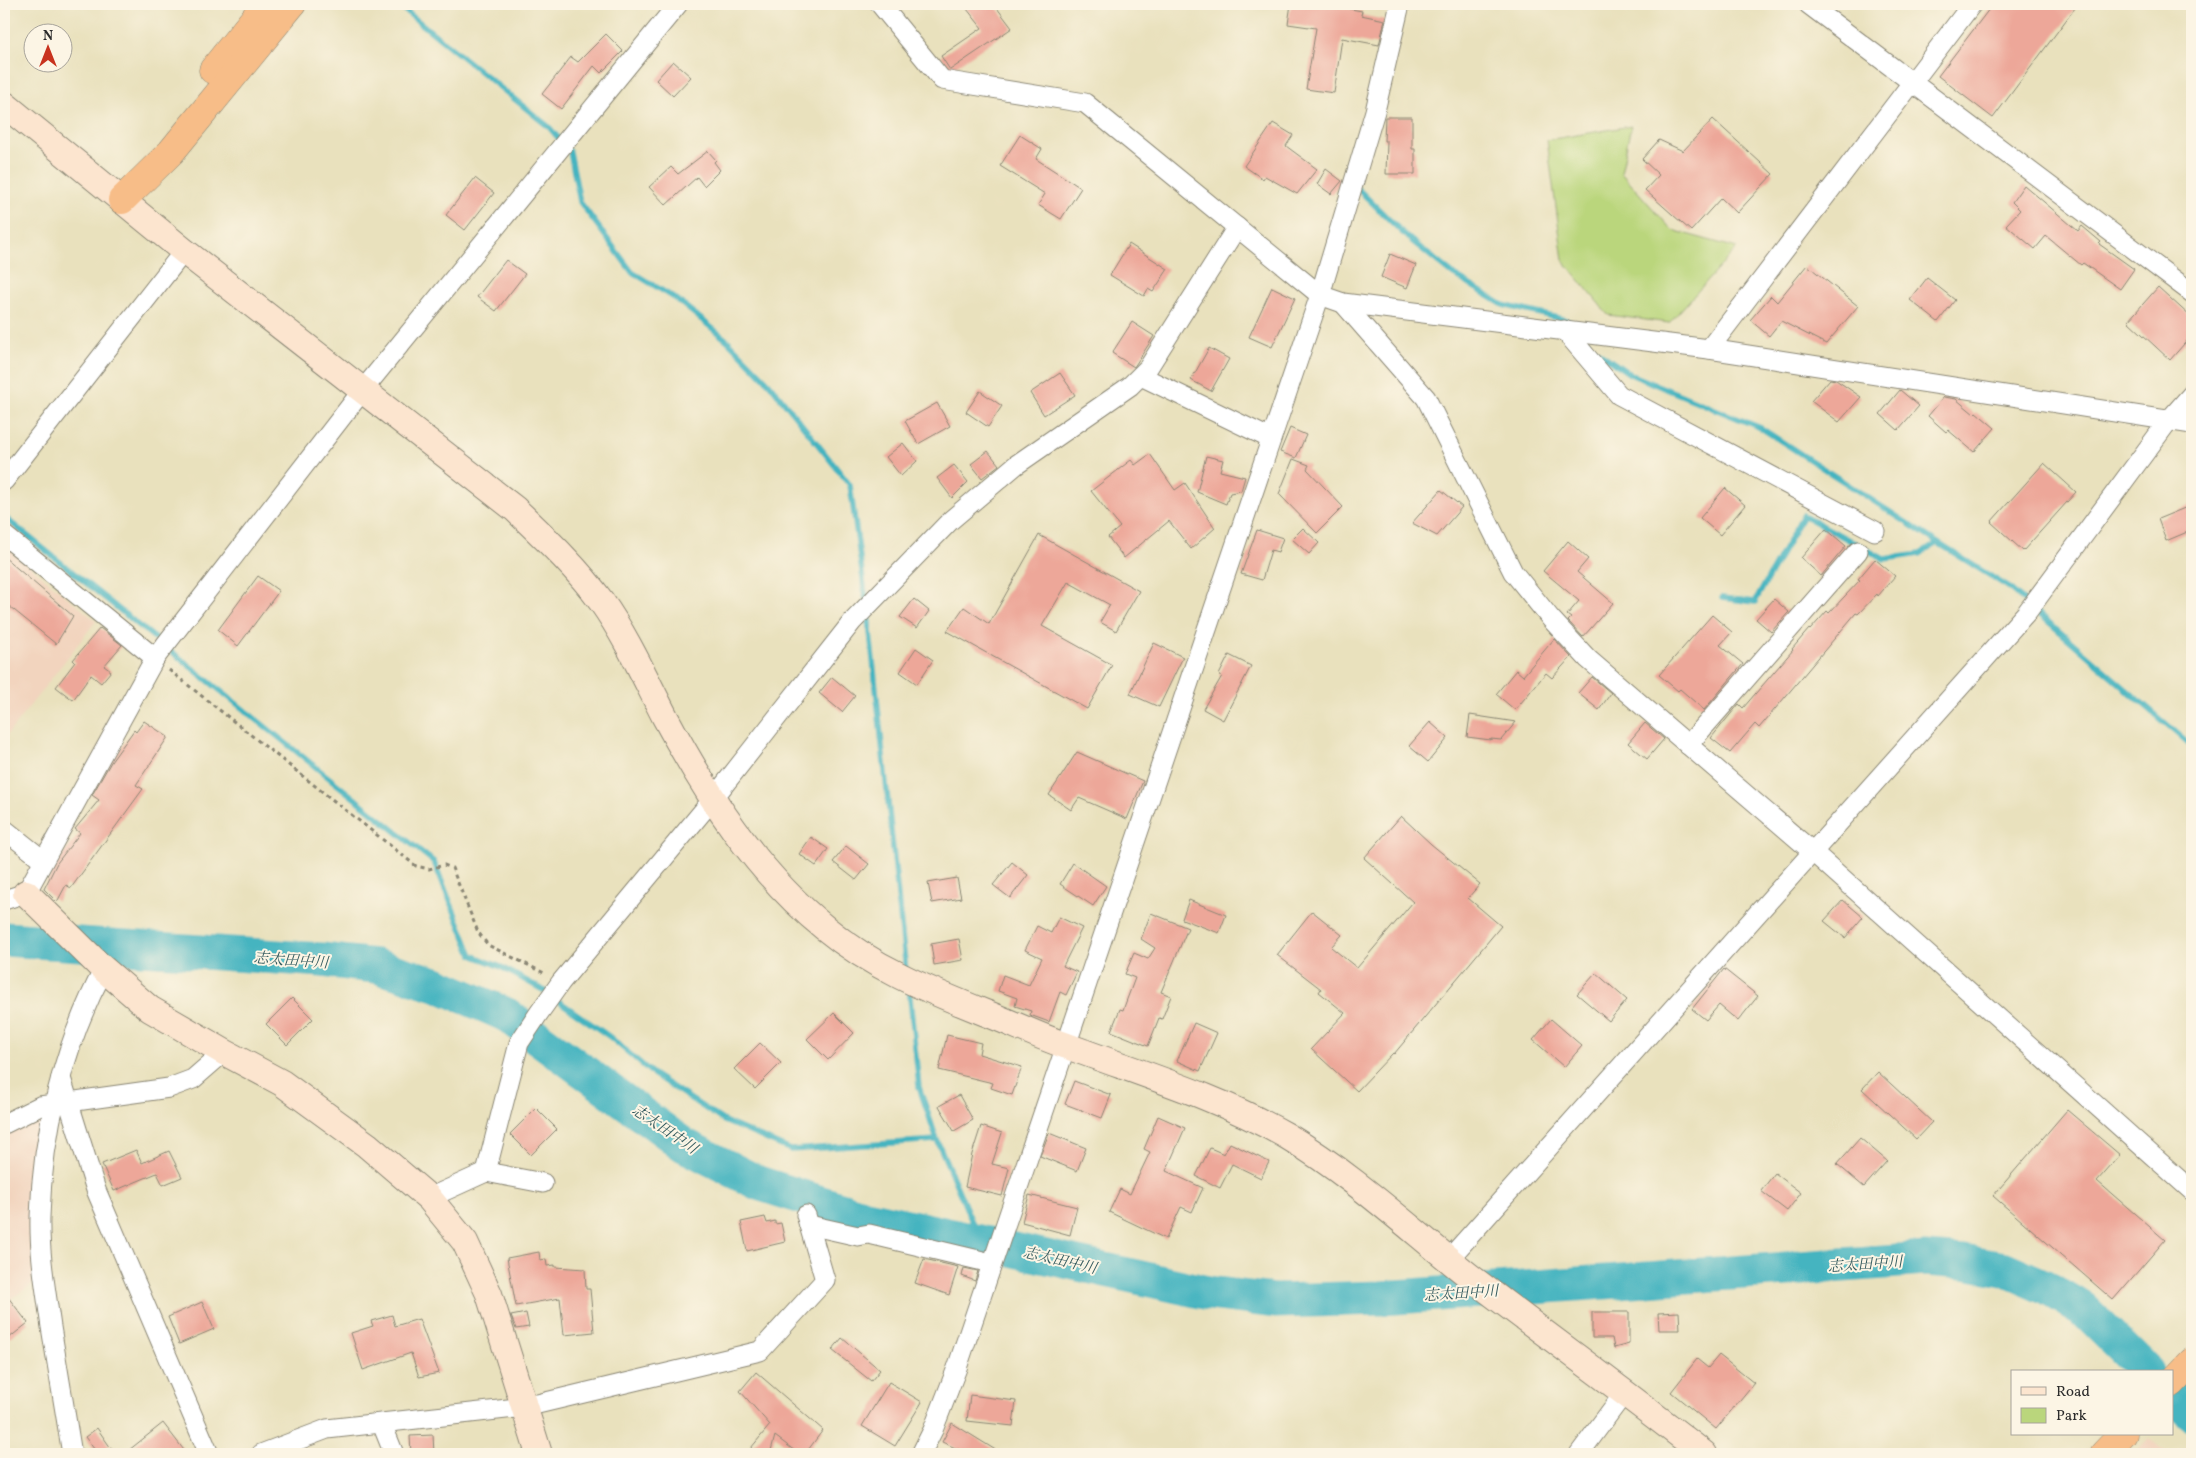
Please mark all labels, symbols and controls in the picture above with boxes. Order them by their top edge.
north arrow [22,22,72,72]
text: N [43,27,53,46]
water label: 志太田中川 [253,948,331,975]
water label: 志太田中川 [627,1101,703,1161]
water label: 志太田中川 [1021,1243,1101,1281]
water label: 志太田中川 [1827,1252,1905,1279]
water label: 志太田中川 [1423,1281,1501,1308]
legend [2011,1370,2174,1436]
text: Road [2056,1382,2090,1403]
text: Park [2056,1406,2087,1427]

